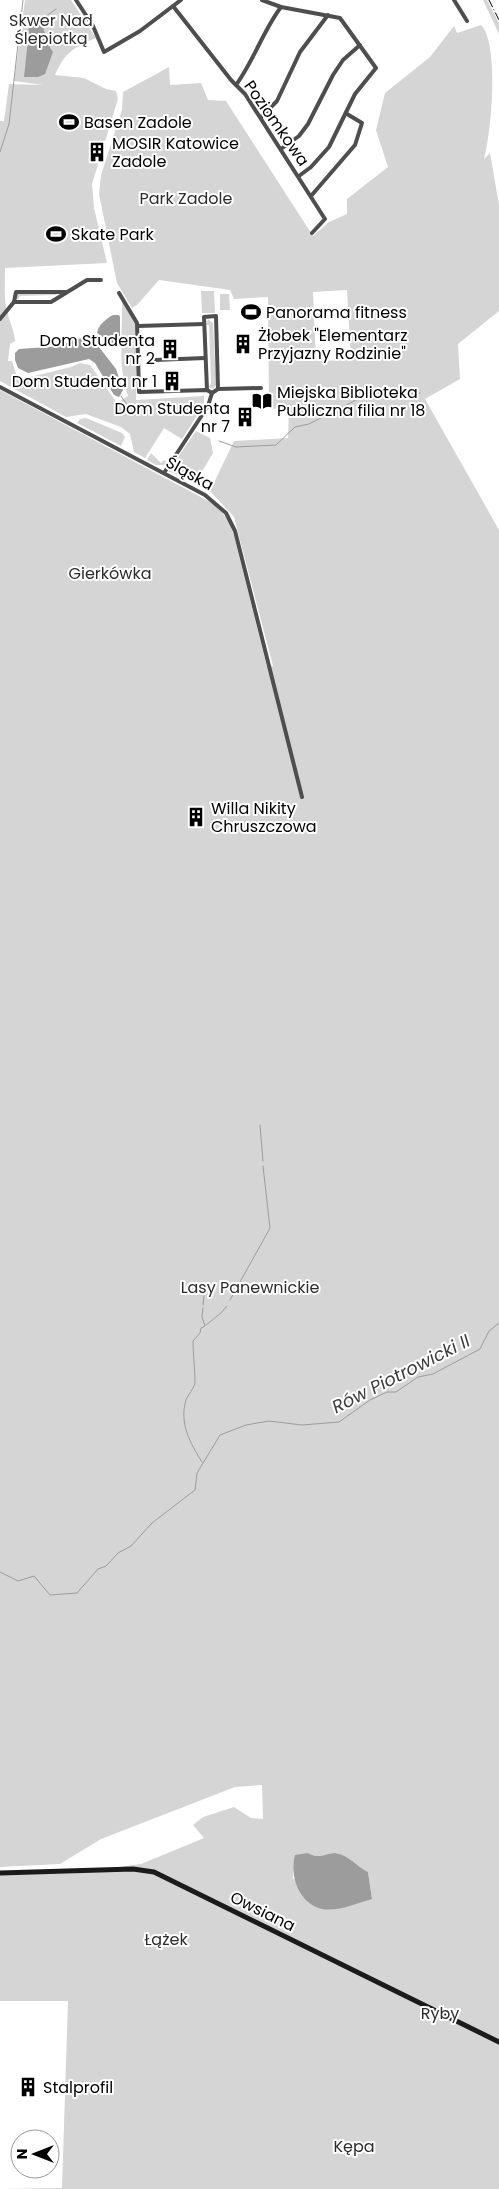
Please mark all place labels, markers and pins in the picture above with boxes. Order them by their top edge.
sports icon: Basen Zadole [58,111,80,133]
place label: Basen Zadole [84,111,192,134]
place label: MOSIR Katowice Zadole [112,132,239,173]
building icon: MOSIR Katowice Zadole [86,141,108,163]
sports icon: Skate Park [45,223,67,245]
place label: Skate Park [71,223,155,246]
sports icon: Panorama fitness [240,301,262,323]
place label: Panorama fitness [266,301,407,324]
place label: Żłobek "Elementarz Przyjazny Rodzinie" [258,324,407,365]
place label: Dom Studenta nr 2 [40,329,155,370]
building icon: Żłobek "Elementarz Przyjazny Rodzinie" [232,333,254,355]
building icon: Dom Studenta nr 2 [159,338,181,360]
place label: Dom Studenta nr 1 [12,370,157,393]
building icon: Dom Studenta nr 1 [161,370,183,392]
place label: Miejska Biblioteka Publiczna filia nr 18 [277,381,425,422]
library icon: Miejska Biblioteka Publiczna filia nr 18 [251,390,273,412]
place label: Dom Studenta nr 7 [115,397,230,438]
building icon: Dom Studenta nr 7 [234,406,256,428]
place label: Willa Nikity Chruszczowa [211,797,317,838]
building icon: Willa Nikity Chruszczowa [185,806,207,828]
building icon: Stalprofil [17,2076,39,2098]
place label: Stalprofil [43,2076,113,2099]

